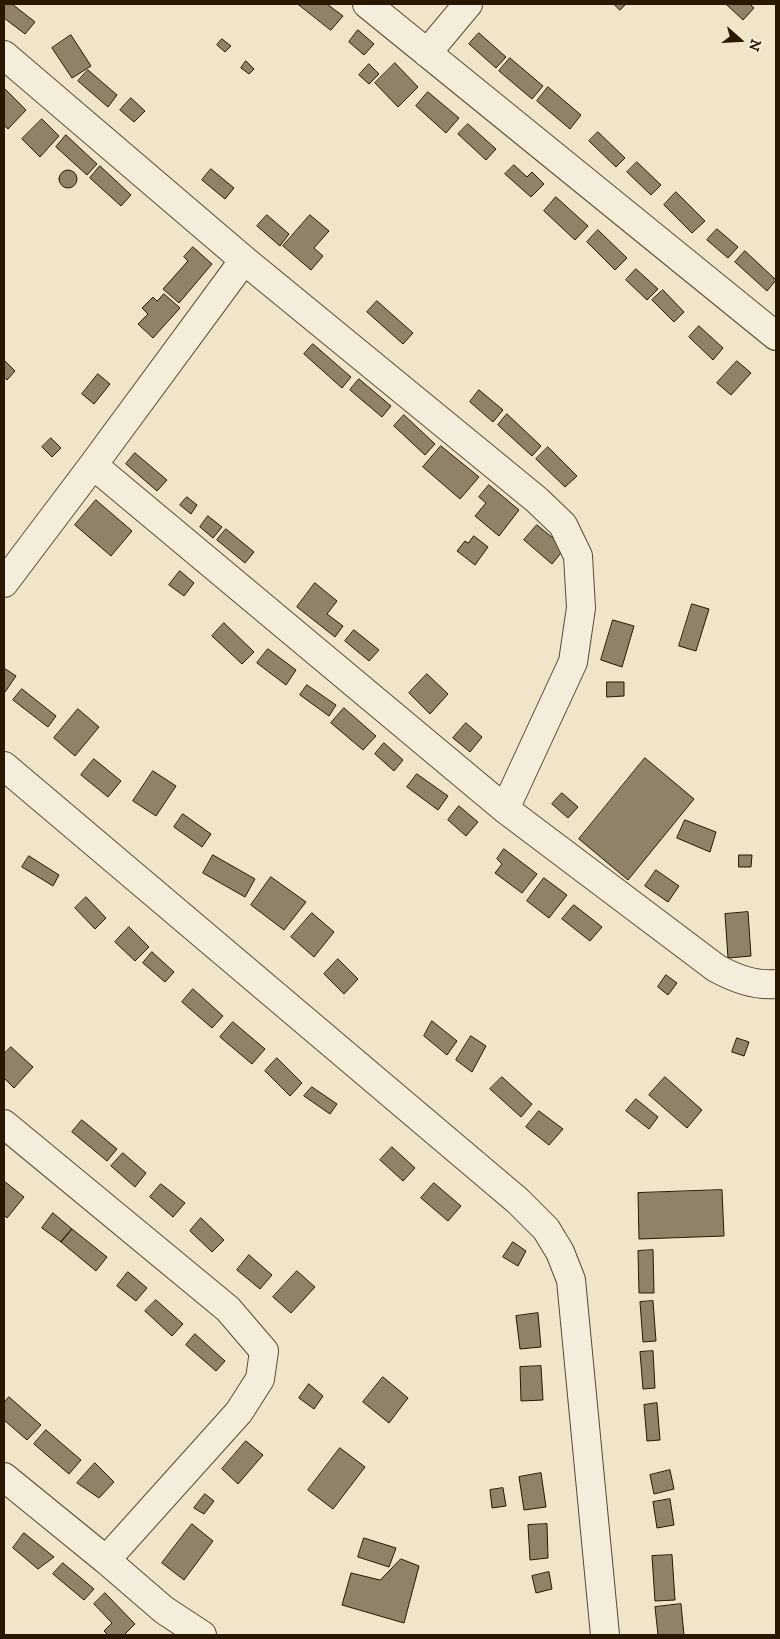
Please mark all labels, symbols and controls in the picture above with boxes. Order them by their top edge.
north arrow [715,15,765,65]
text: N [744,37,765,53]

